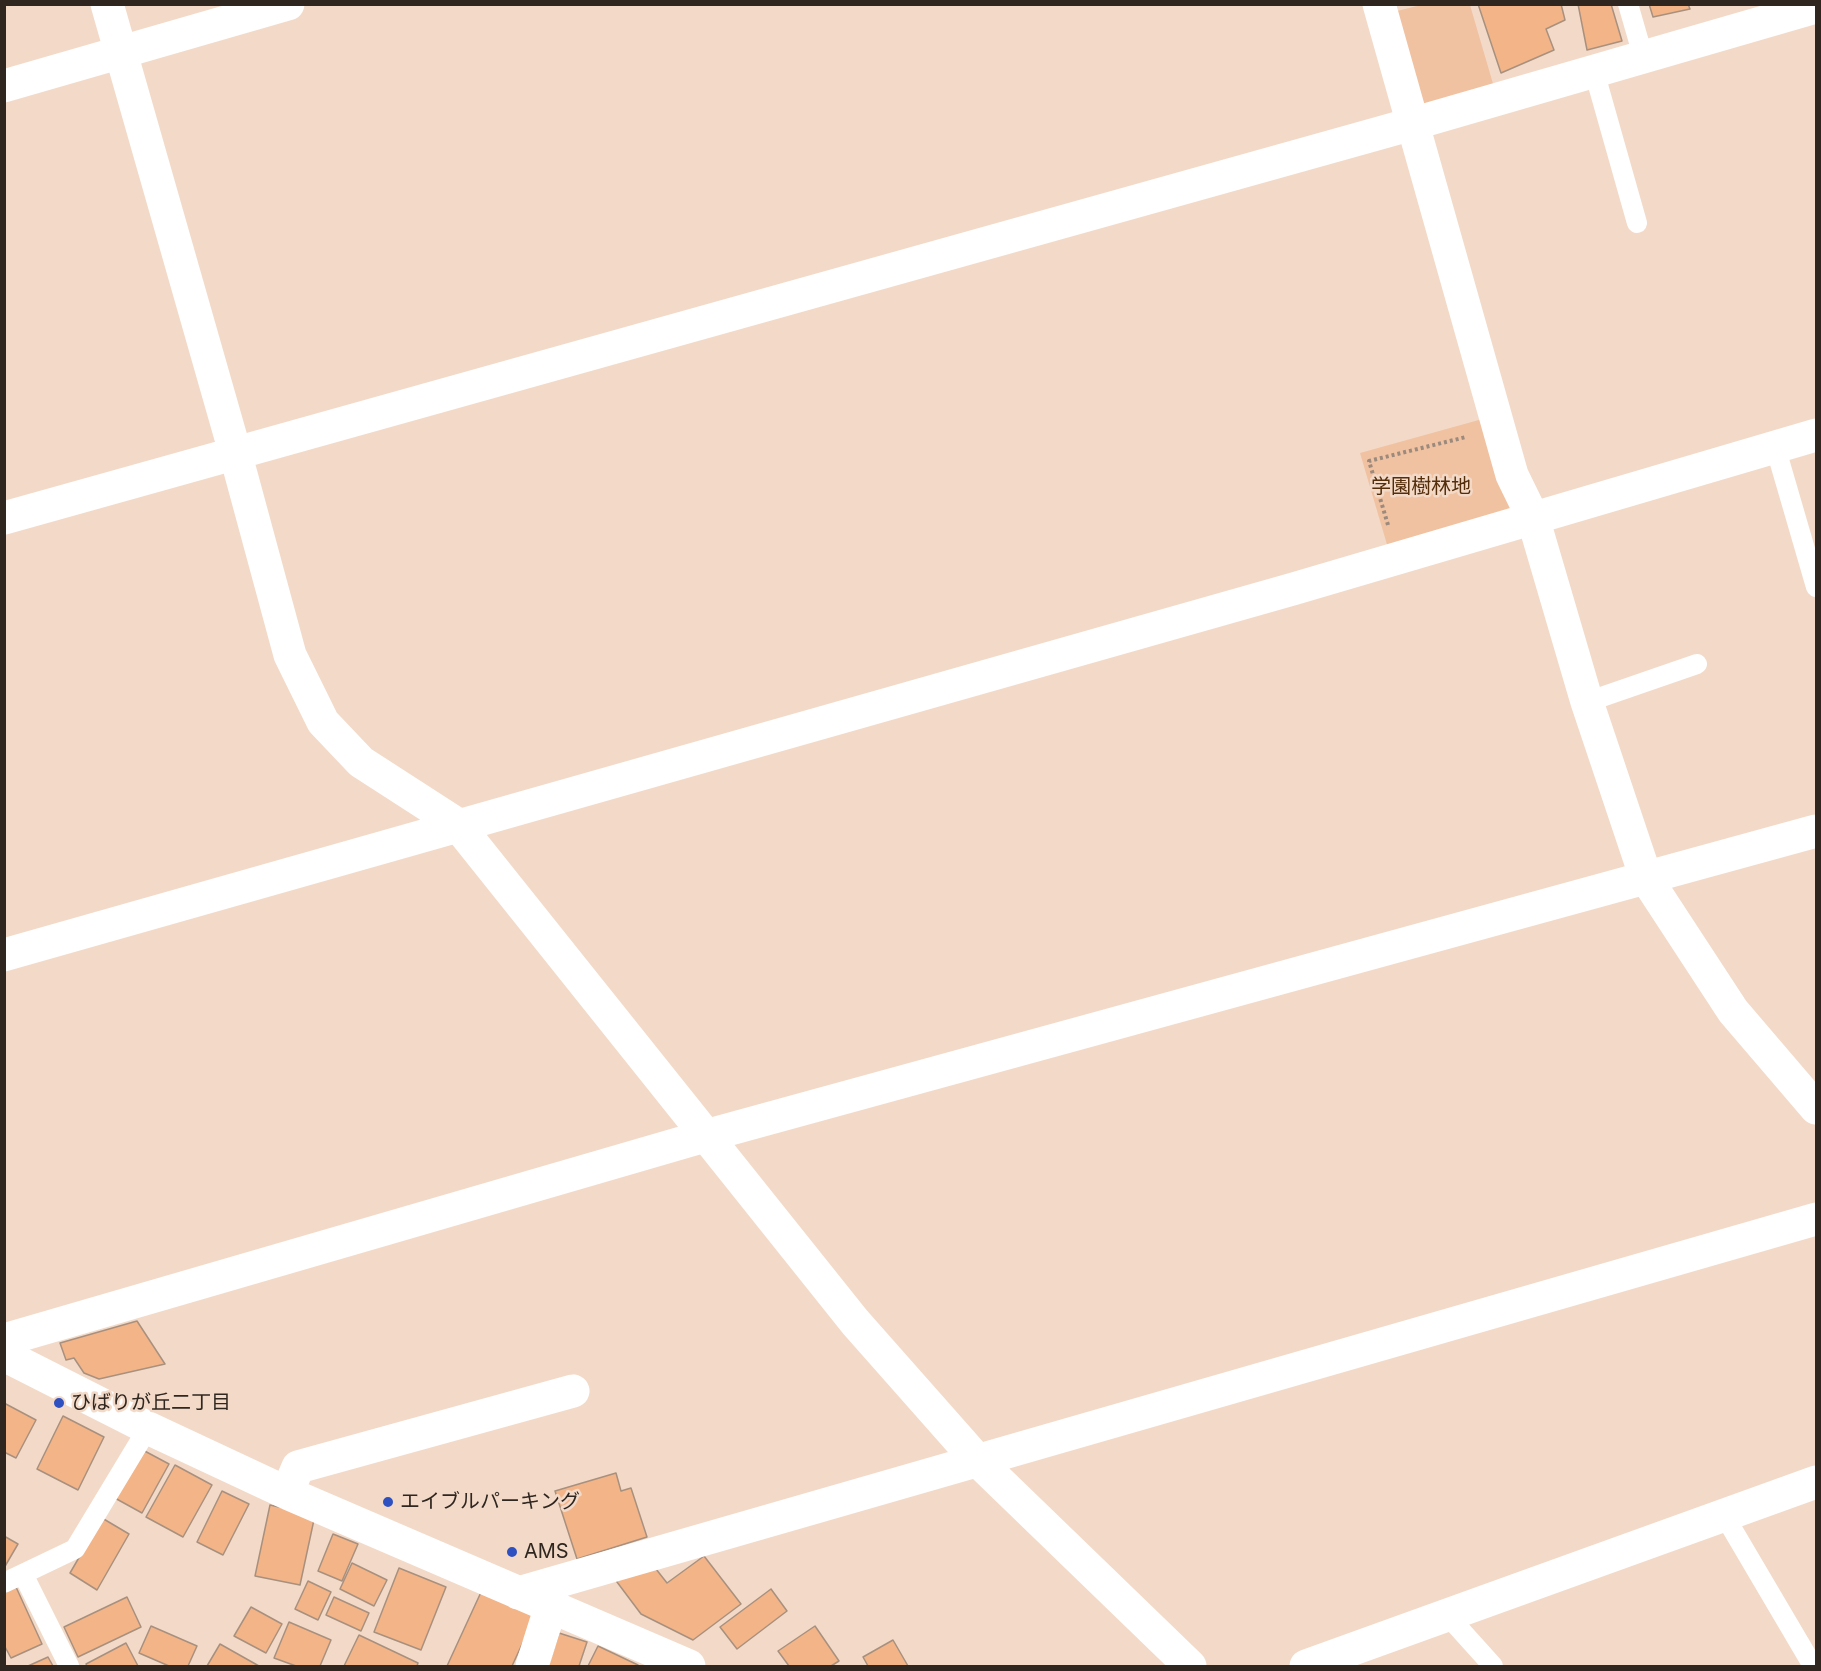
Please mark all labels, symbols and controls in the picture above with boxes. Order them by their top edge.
park label: 学園樹林地 [1371,475,1471,499]
place label: ひばりが丘二丁目 [71,1391,231,1415]
marker: ひばりが丘二丁目 [52,1396,66,1410]
place label: エイブルパーキング [400,1490,580,1514]
marker: エイブルパーキング [381,1495,395,1509]
place label: AMS [524,1540,569,1564]
marker: AMS [505,1545,519,1559]

